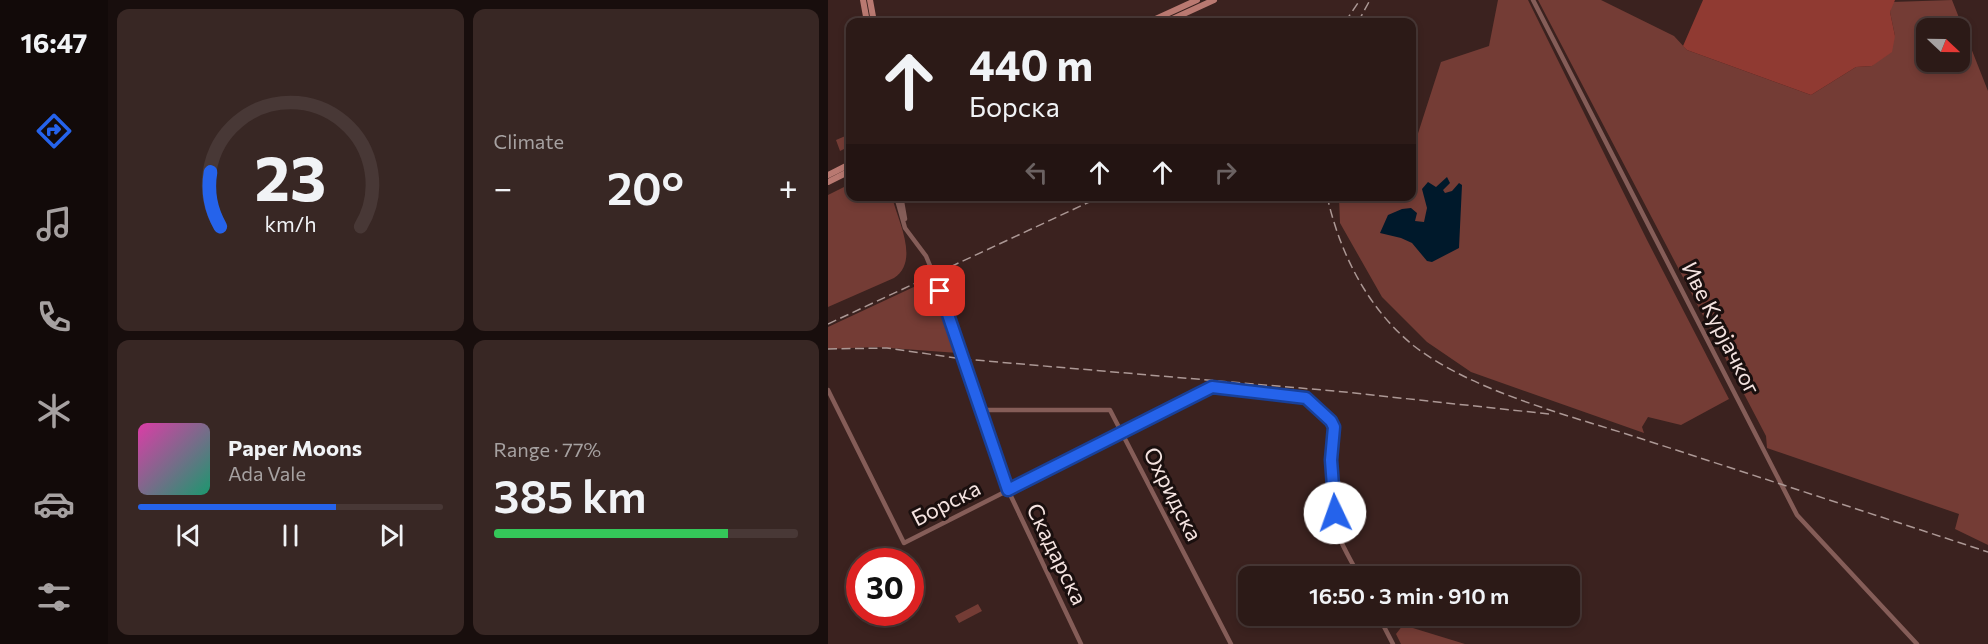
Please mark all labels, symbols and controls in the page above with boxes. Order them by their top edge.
north arrow [1916,18,1970,72]
map controls [1916,18,1970,72]
text: 16:47 [21,26,87,59]
text: 440 m [969,38,1093,90]
icon: ahead [870,42,948,120]
text: Борска [969,90,1060,123]
icon: directions [33,110,75,152]
text: Climate [494,129,564,153]
text: 23 [254,138,326,214]
icon: left [1020,156,1053,189]
icon: ahead [1083,156,1116,189]
icon: ahead [1146,156,1179,189]
icon: right [1209,156,1242,189]
text: 20° [607,159,684,214]
text: − [494,166,512,207]
text: + [779,166,798,207]
icon: music [33,203,75,245]
text: km/h [264,210,316,236]
street label: Иве Курјачког [1676,257,1767,399]
pin [914,265,965,316]
icon: arrive [923,274,956,307]
icon: phone [33,296,75,338]
icon: climate [33,390,75,432]
text: Paper Moons [228,434,362,461]
text: Range · 77% [494,437,601,461]
street label: Охридска [1138,442,1209,545]
text: Ada Vale [228,461,306,485]
text: 385 km [494,467,647,522]
street label: Борска [907,474,985,531]
position arrow [1303,481,1367,545]
icon: car [33,483,75,525]
street label: Скадарска [1021,499,1094,609]
icon: previous [172,519,205,552]
icon: pause [274,519,307,552]
icon: next [375,519,408,552]
speed limit sign: 30 [846,548,924,626]
icon: filters [33,576,75,618]
text: 16:50 · 3 min · 910 m [1309,582,1509,609]

